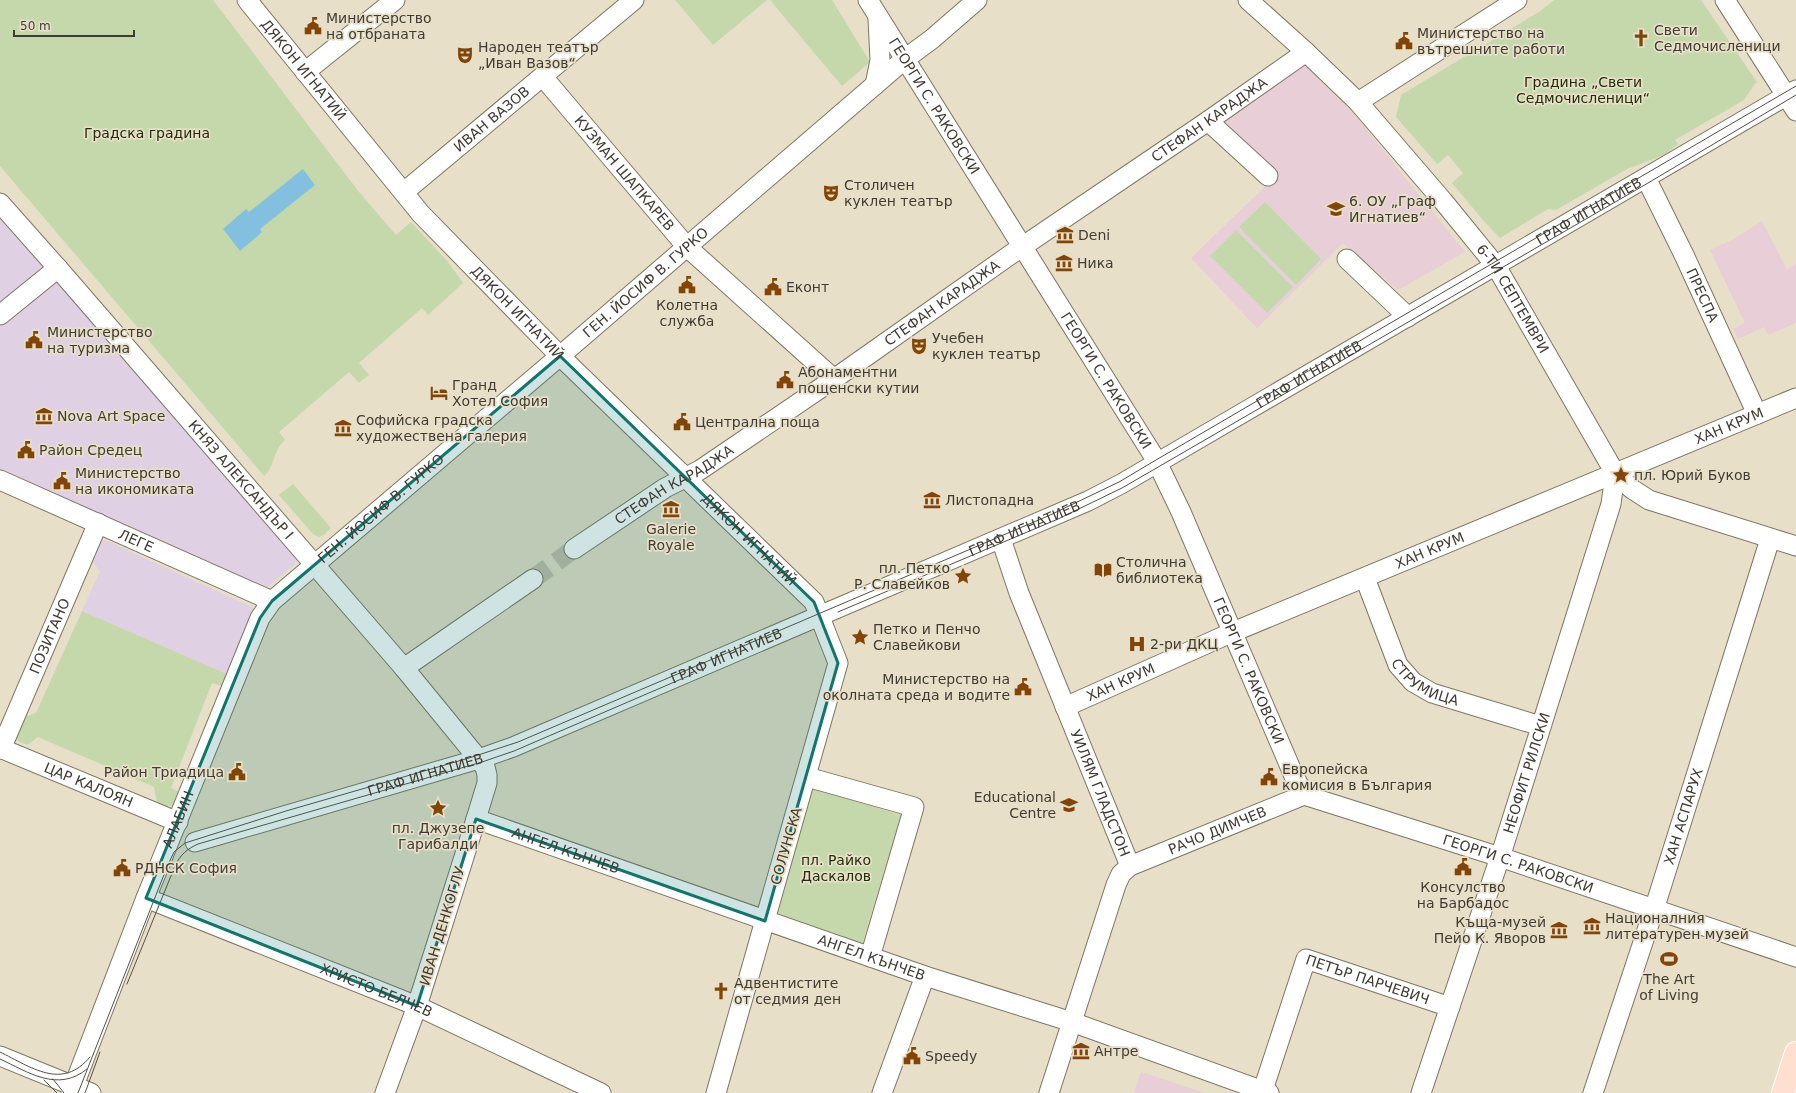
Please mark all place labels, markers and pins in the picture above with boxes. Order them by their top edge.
place label: Министерство на отбраната [326,10,431,42]
public building icon: Министерство на отбраната [303,16,323,36]
place label: Свети Седмочисленици [1654,22,1781,54]
place label: Министерство на вътрешните работи [1417,25,1565,57]
church icon: Свети Седмочисленици [1631,28,1651,48]
public building icon: Министерство на вътрешните работи [1394,31,1414,51]
place label: Народен театър „Иван Вазов“ [478,39,599,71]
theatre icon: Народен театър „Иван Вазов“ [455,45,475,65]
place label: Столичен куклен театър [844,177,953,209]
theatre icon: Столичен куклен театър [821,183,841,203]
place label: 6. ОУ „Граф Игнатиев“ [1349,193,1436,225]
school or university icon: 6. ОУ „Граф Игнатиев“ [1326,199,1346,219]
museum icon: Deni [1055,225,1075,245]
place label: Deni [1078,227,1110,243]
museum icon: Ника [1054,253,1074,273]
place label: Ника [1077,255,1114,271]
public building icon: Колетна служба [677,275,697,295]
public building icon: Еконт [763,277,783,297]
place label: Еконт [786,279,829,295]
place label: Колетна служба [656,297,718,329]
place label: Министерство на туризма [47,324,152,356]
public building icon: Министерство на туризма [24,330,44,350]
place label: Учебен куклен театър [932,330,1041,362]
theatre icon: Учебен куклен театър [909,336,929,356]
place label: Абонаментни пощенски кутии [798,364,919,396]
public building icon: Абонаментни пощенски кутии [775,370,795,390]
place label: Гранд Хотел София [452,377,548,409]
hotel icon: Гранд Хотел София [429,383,449,403]
museum icon: Nova Art Space [34,406,54,426]
place label: Nova Art Space [57,408,165,424]
place label: Софийска градска художествена галерия [356,412,527,444]
public building icon: Централна поща [672,412,692,432]
place label: Централна поща [695,414,820,430]
museum icon: Софийска градска художествена галерия [333,418,353,438]
public building icon: Район Средец [16,440,36,460]
place label: Район Средец [39,442,142,458]
place label: Министерство на икономиката [75,465,194,497]
place icon: пл. Юрий Буков [1611,465,1631,485]
place label: пл. Юрий Буков [1634,467,1751,483]
public building icon: Министерство на икономиката [52,471,72,491]
museum icon: Листопадна [922,490,942,510]
place label: Листопадна [945,492,1034,508]
museum icon: Galerie Royale [661,499,681,519]
place label: Galerie Royale [646,521,696,553]
place label: Столична библиотека [1116,554,1203,586]
place label: пл. Петко Р. Славейков [854,560,950,592]
library icon: Столична библиотека [1093,560,1113,580]
place icon: пл. Петко Р. Славейков [953,566,973,586]
place label: Петко и Пенчо Славейкови [873,621,980,653]
place icon: Петко и Пенчо Славейкови [850,627,870,647]
hospital icon: 2-ри ДКЦ [1127,634,1147,654]
place label: 2-ри ДКЦ [1150,636,1218,652]
place label: Министерство на околната среда и водите [823,671,1010,703]
public building icon: Министерство на околната среда и водите [1013,677,1033,697]
place label: Европейска комисия в България [1282,761,1432,793]
public building icon: Район Триадица [227,762,247,782]
place label: Район Триадица [104,764,224,780]
public building icon: Европейска комисия в България [1259,767,1279,787]
place label: Educational Centre [974,789,1056,821]
school or university icon: Educational Centre [1059,795,1079,815]
place icon: пл. Джузепе Гарибалди [428,798,448,818]
place label: пл. Джузепе Гарибалди [392,820,484,852]
public building icon: Консулство на Барбадос [1453,857,1473,877]
public building icon: РДНСК София [112,858,132,878]
place label: РДНСК София [135,860,237,876]
place label: Консулство на Барбадос [1417,879,1509,911]
place label: Националния литературен музей [1605,910,1749,942]
place label: Къща-музей Пейо К. Яворов [1434,914,1546,946]
museum icon: Националния литературен музей [1582,916,1602,936]
museum icon: Къща-музей Пейо К. Яворов [1549,920,1569,940]
sports icon: The Art of Living [1659,949,1679,969]
place label: The Art of Living [1639,971,1699,1003]
place label: Адвентистите от седмия ден [734,975,841,1007]
church icon: Адвентистите от седмия ден [711,981,731,1001]
museum icon: Антре [1071,1041,1091,1061]
place label: Антре [1094,1043,1138,1059]
public building icon: Speedy [902,1046,922,1066]
place label: Speedy [925,1048,977,1064]

